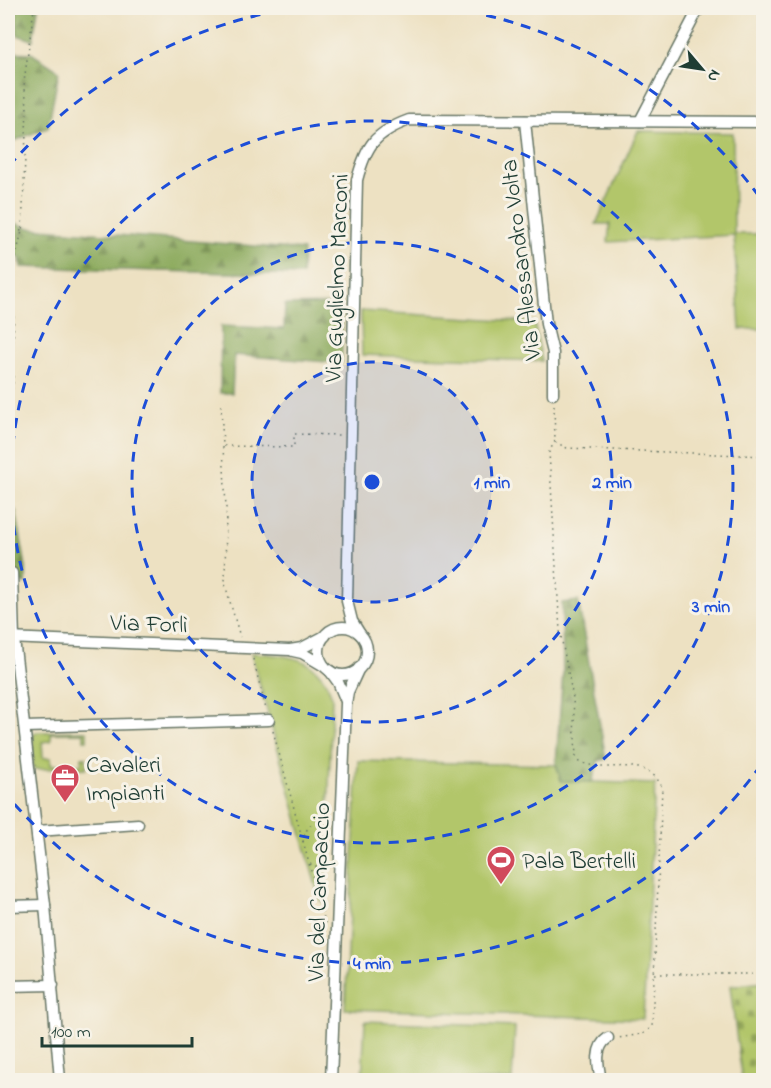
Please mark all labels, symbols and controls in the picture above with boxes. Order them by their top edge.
north arrow [672,39,732,99]
text: N [700,65,726,86]
street label: Via Alessandro Volta [493,157,552,363]
street label: Via Guglielmo Marconi [317,173,360,384]
text: 1 min [474,471,510,497]
text: 2 min [591,471,632,497]
centre of rings [362,472,382,492]
text: 3 min [691,595,730,621]
street label: Via Forlì [109,607,188,644]
place label: Cavaleri Impianti [86,749,165,812]
office icon: Cavaleri Impianti [49,762,81,804]
street label: Via del Campaccio [300,802,341,983]
sports icon: Pala Bertelli [485,844,517,886]
place label: Pala Bertelli [522,845,636,880]
text: 4 min [353,952,391,978]
scale bar [42,1010,192,1048]
text: 100 m [51,1020,91,1046]

